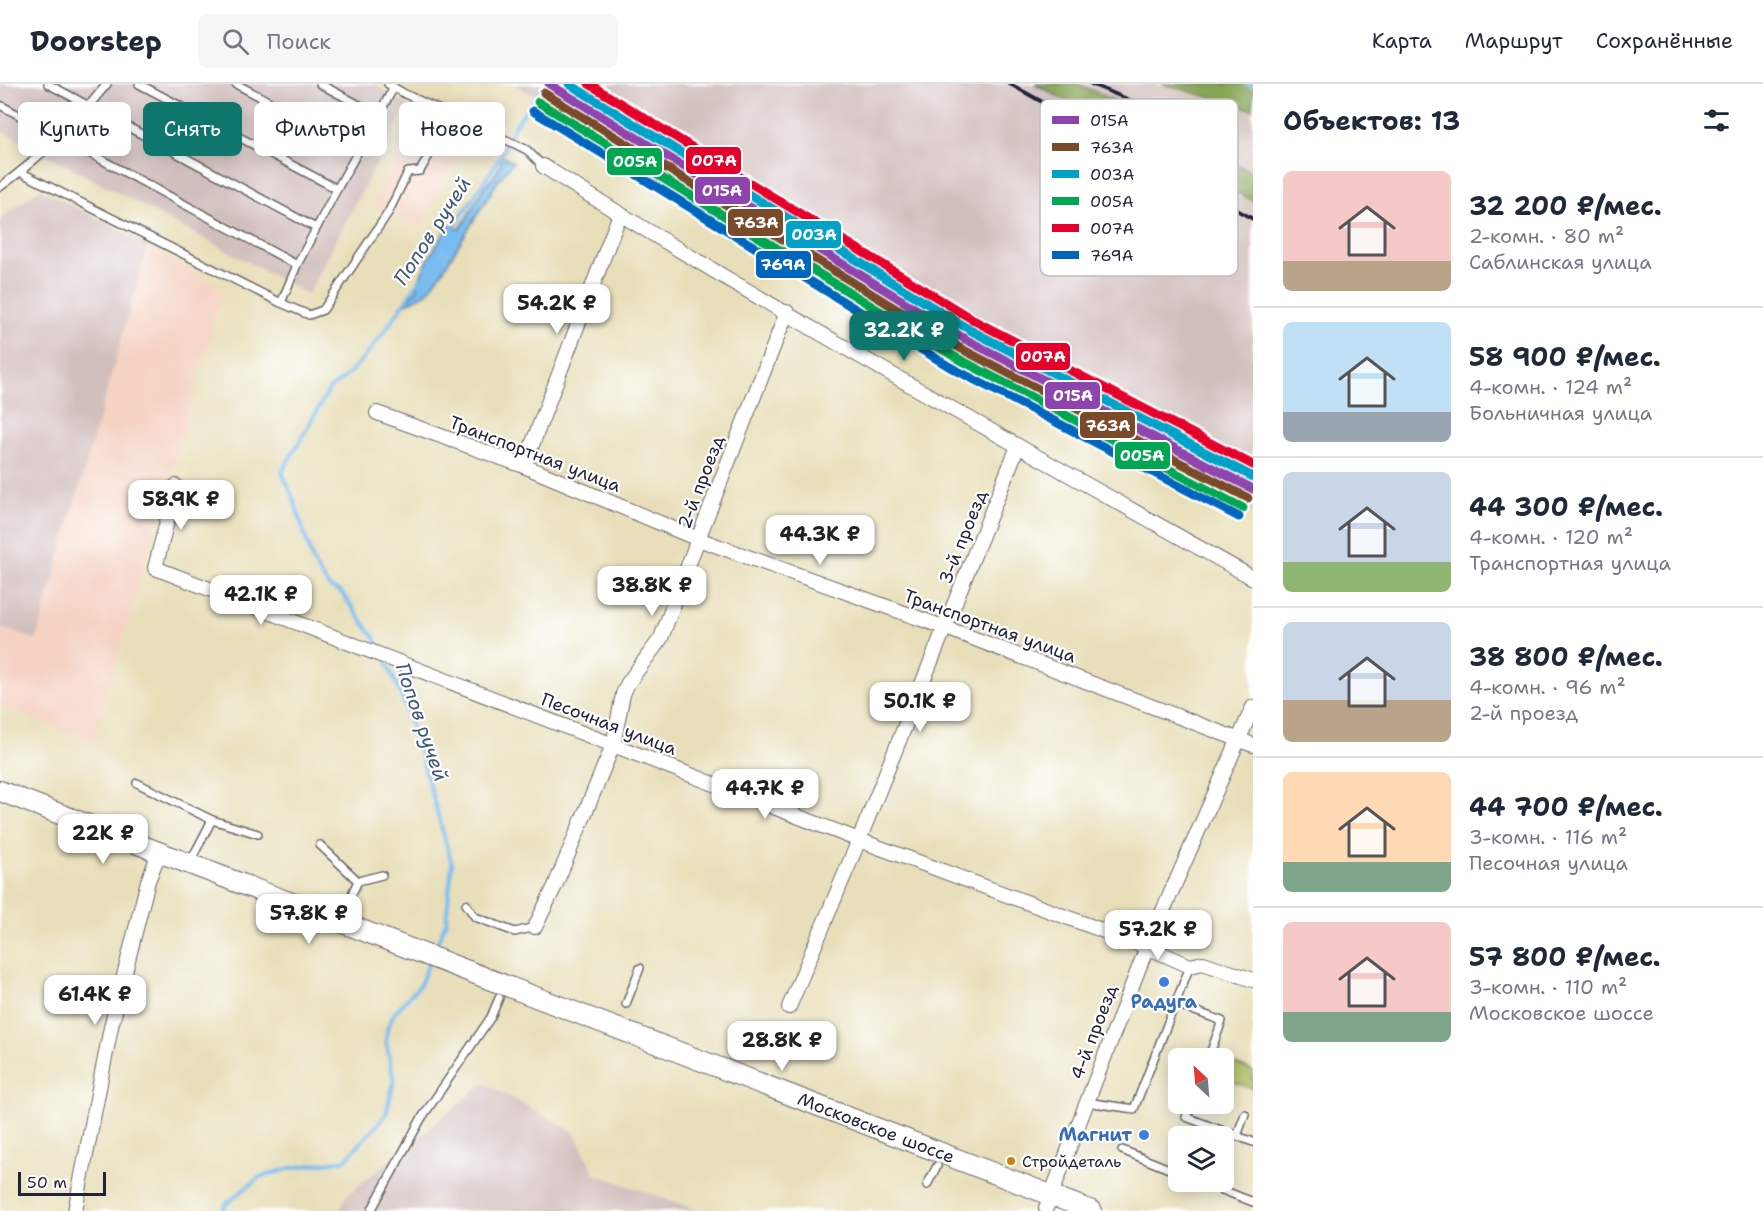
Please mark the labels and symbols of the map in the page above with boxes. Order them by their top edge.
legend [1040,99,1238,276]
text: 015А [1090,110,1129,131]
text: 763А [1090,137,1134,158]
line badge: 007А [685,146,742,175]
line badge: 005А [606,147,663,176]
text: 007А [691,150,737,171]
text: 005А [613,151,657,172]
text: 003А [1090,164,1134,185]
water label: Попов ручей [387,172,477,290]
line badge: 015А [694,176,751,205]
text: 015А [702,180,742,201]
text: 005А [1090,191,1134,212]
line badge: 763А [727,208,784,237]
text: 763А [733,212,779,233]
text: 007А [1090,218,1134,239]
line badge: 003А [785,220,842,249]
text: 003А [791,224,837,245]
text: 769А [1090,245,1133,266]
line badge: 769А [755,250,812,279]
text: 769А [760,254,806,275]
pin: 54.2K ₽ [502,284,612,335]
pin: 32.2K ₽ [849,311,959,362]
line badge: 007А [1015,342,1071,371]
text: 007А [1020,346,1066,367]
line badge: 015А [1044,381,1101,410]
text: 015А [1053,385,1093,406]
street label: Транспортная улица [446,410,624,498]
line badge: 763А [1079,411,1136,439]
text: 763А [1085,415,1131,436]
street label: 2-й проезд [672,431,730,532]
line badge: 005А [1114,441,1171,470]
text: 005А [1120,445,1164,466]
pin: 58.9K ₽ [126,480,236,531]
street label: 3-й проезд [933,486,993,588]
pin: 44.3K ₽ [765,515,875,566]
pin: 38.8K ₽ [597,566,707,617]
pin: 42.1K ₽ [206,575,316,626]
street label: Транспортная улица [900,584,1080,668]
water label: Попов ручей [390,659,454,785]
pin: 50.1K ₽ [865,682,975,733]
street label: Песочная улица [538,687,680,761]
pin: 44.7K ₽ [710,769,820,820]
pin: 22K ₽ [61,814,145,865]
pin: 57.8K ₽ [254,894,364,945]
pin: 57.2K ₽ [1103,910,1213,961]
pin: 61.4K ₽ [40,975,150,1026]
marker: Радуга [1157,975,1171,989]
street label: 4-й проезд [1065,981,1123,1083]
place label: Радуга [1131,990,1198,1014]
pin: 28.8K ₽ [727,1021,837,1072]
north arrow [1168,1048,1234,1114]
street label: Московское шоссе [794,1087,958,1169]
place label: Магнит [1058,1123,1132,1147]
marker: Магнит [1137,1128,1151,1142]
place label: Стройдеталь [1022,1151,1121,1172]
marker: Стройдеталь [1005,1155,1017,1167]
scale bar [18,1169,106,1196]

